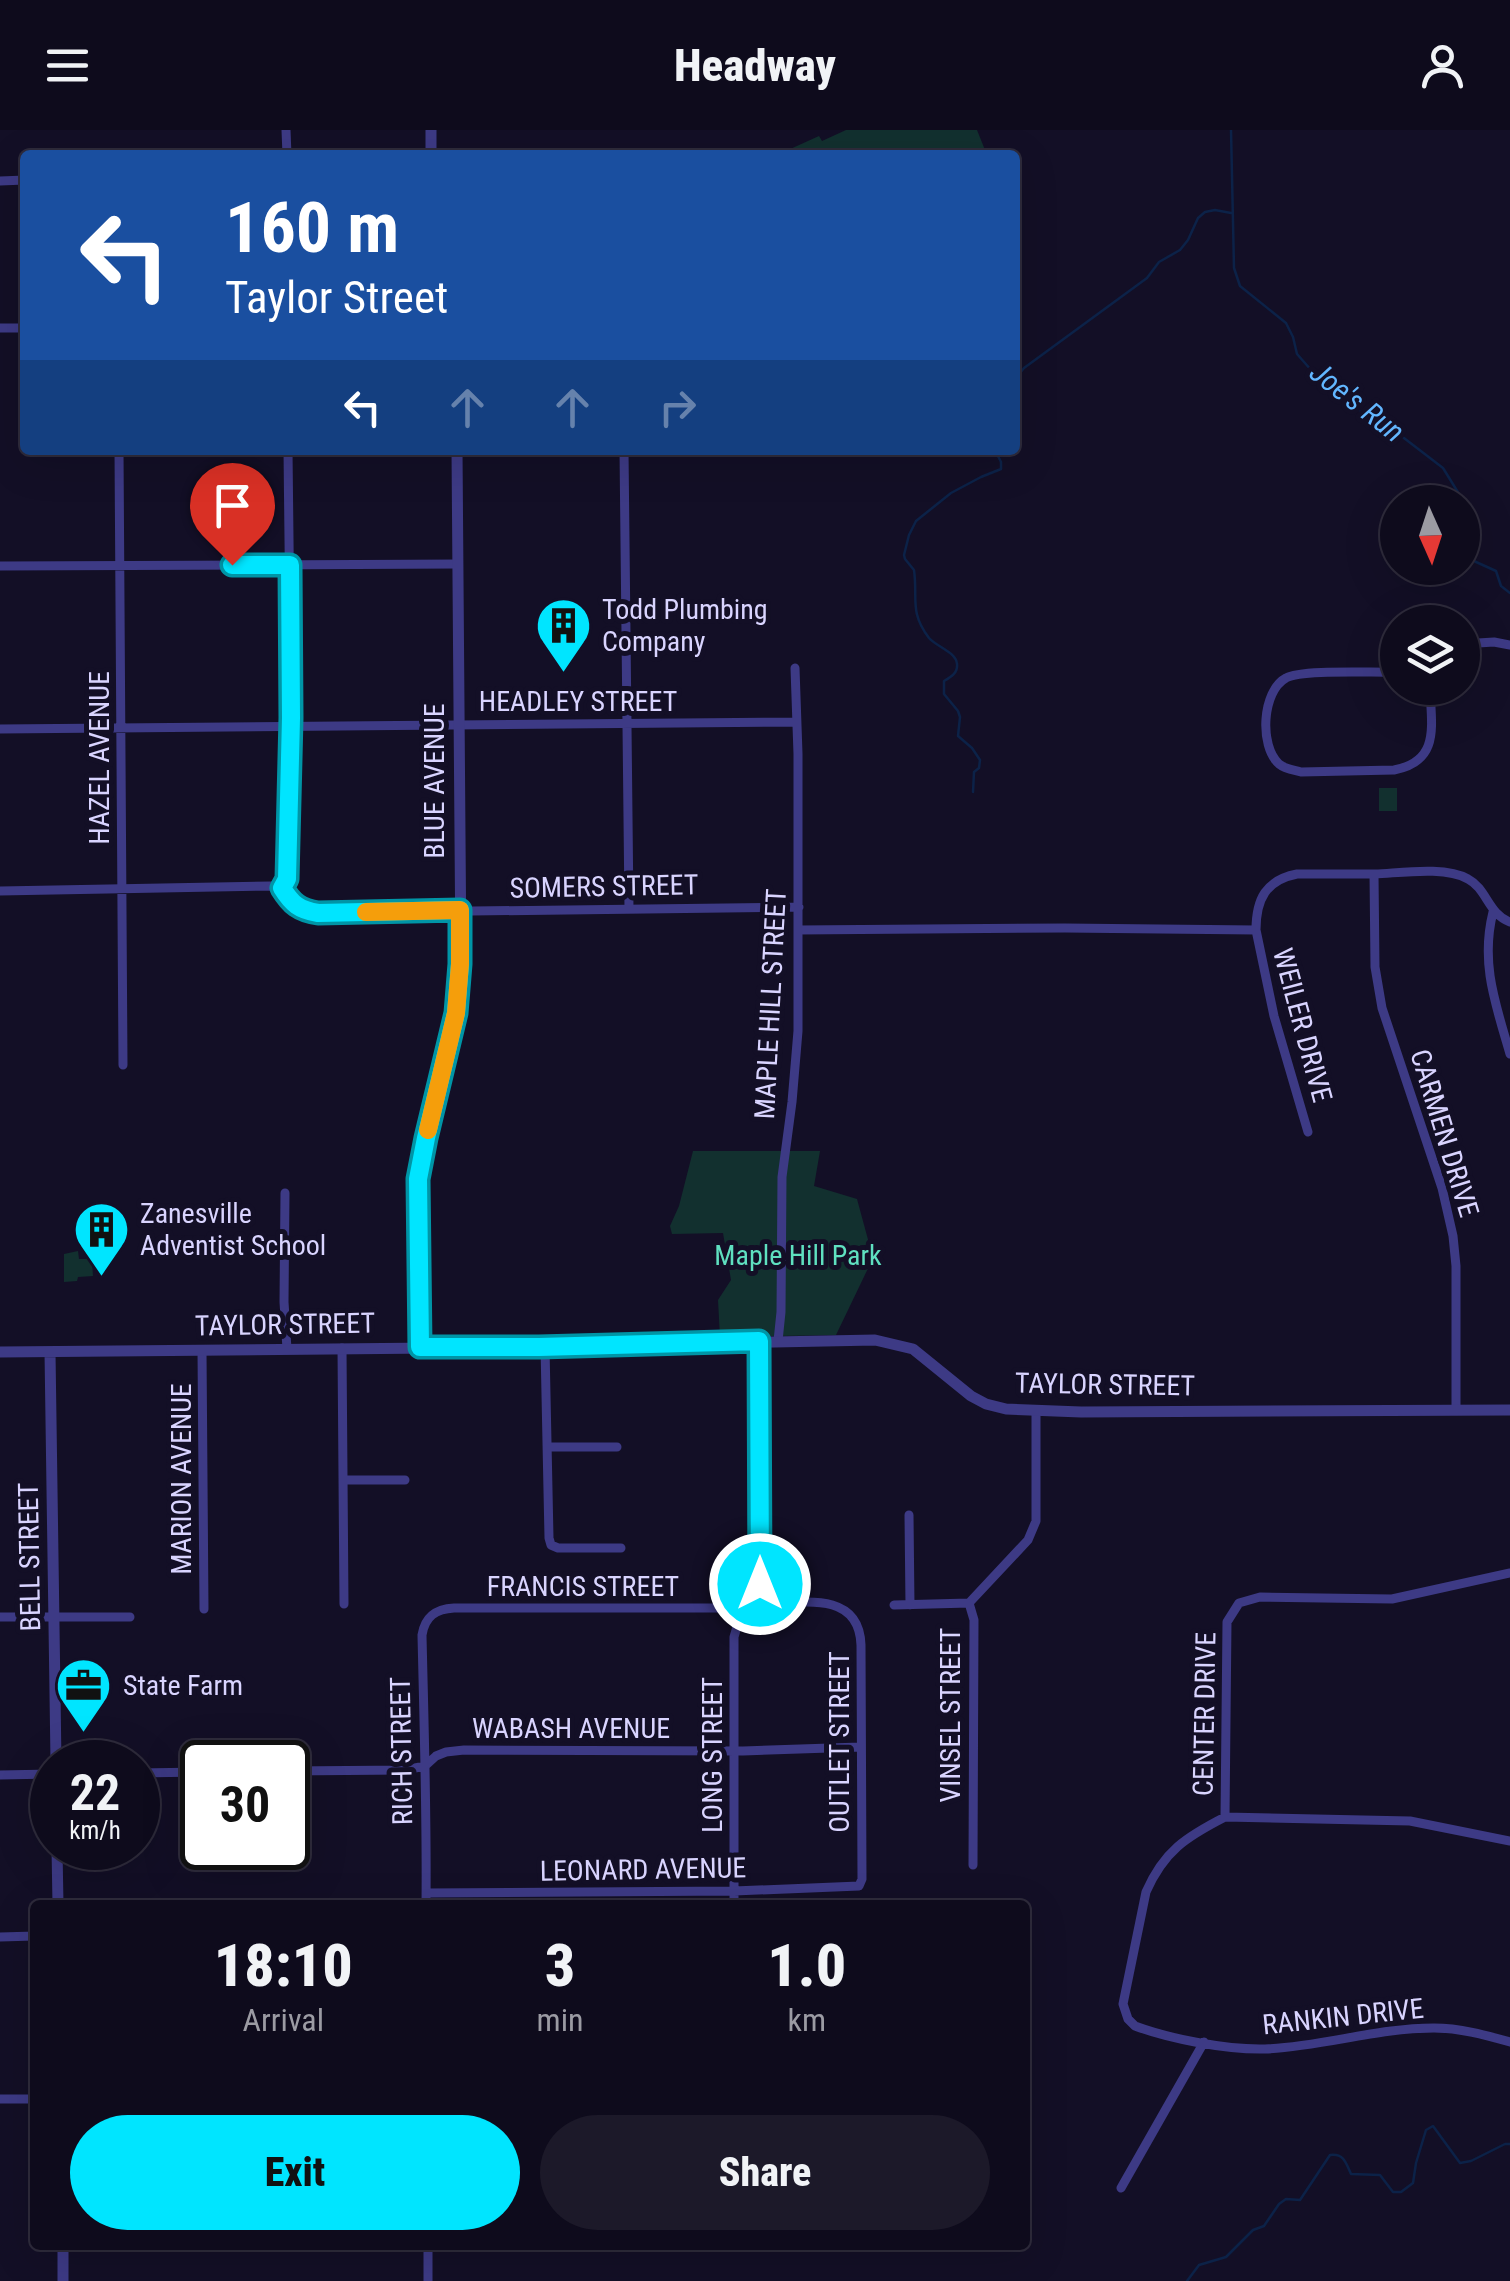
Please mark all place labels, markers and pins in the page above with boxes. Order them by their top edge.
pin [190,463,275,566]
place label: Todd Plumbing Company [602,593,768,658]
building icon: Todd Plumbing Company [533,595,593,674]
place label: Zanesville Adventist School [140,1197,326,1262]
building icon: Zanesville Adventist School [71,1199,131,1278]
office icon: State Farm [54,1655,114,1734]
place label: State Farm [123,1669,243,1702]

